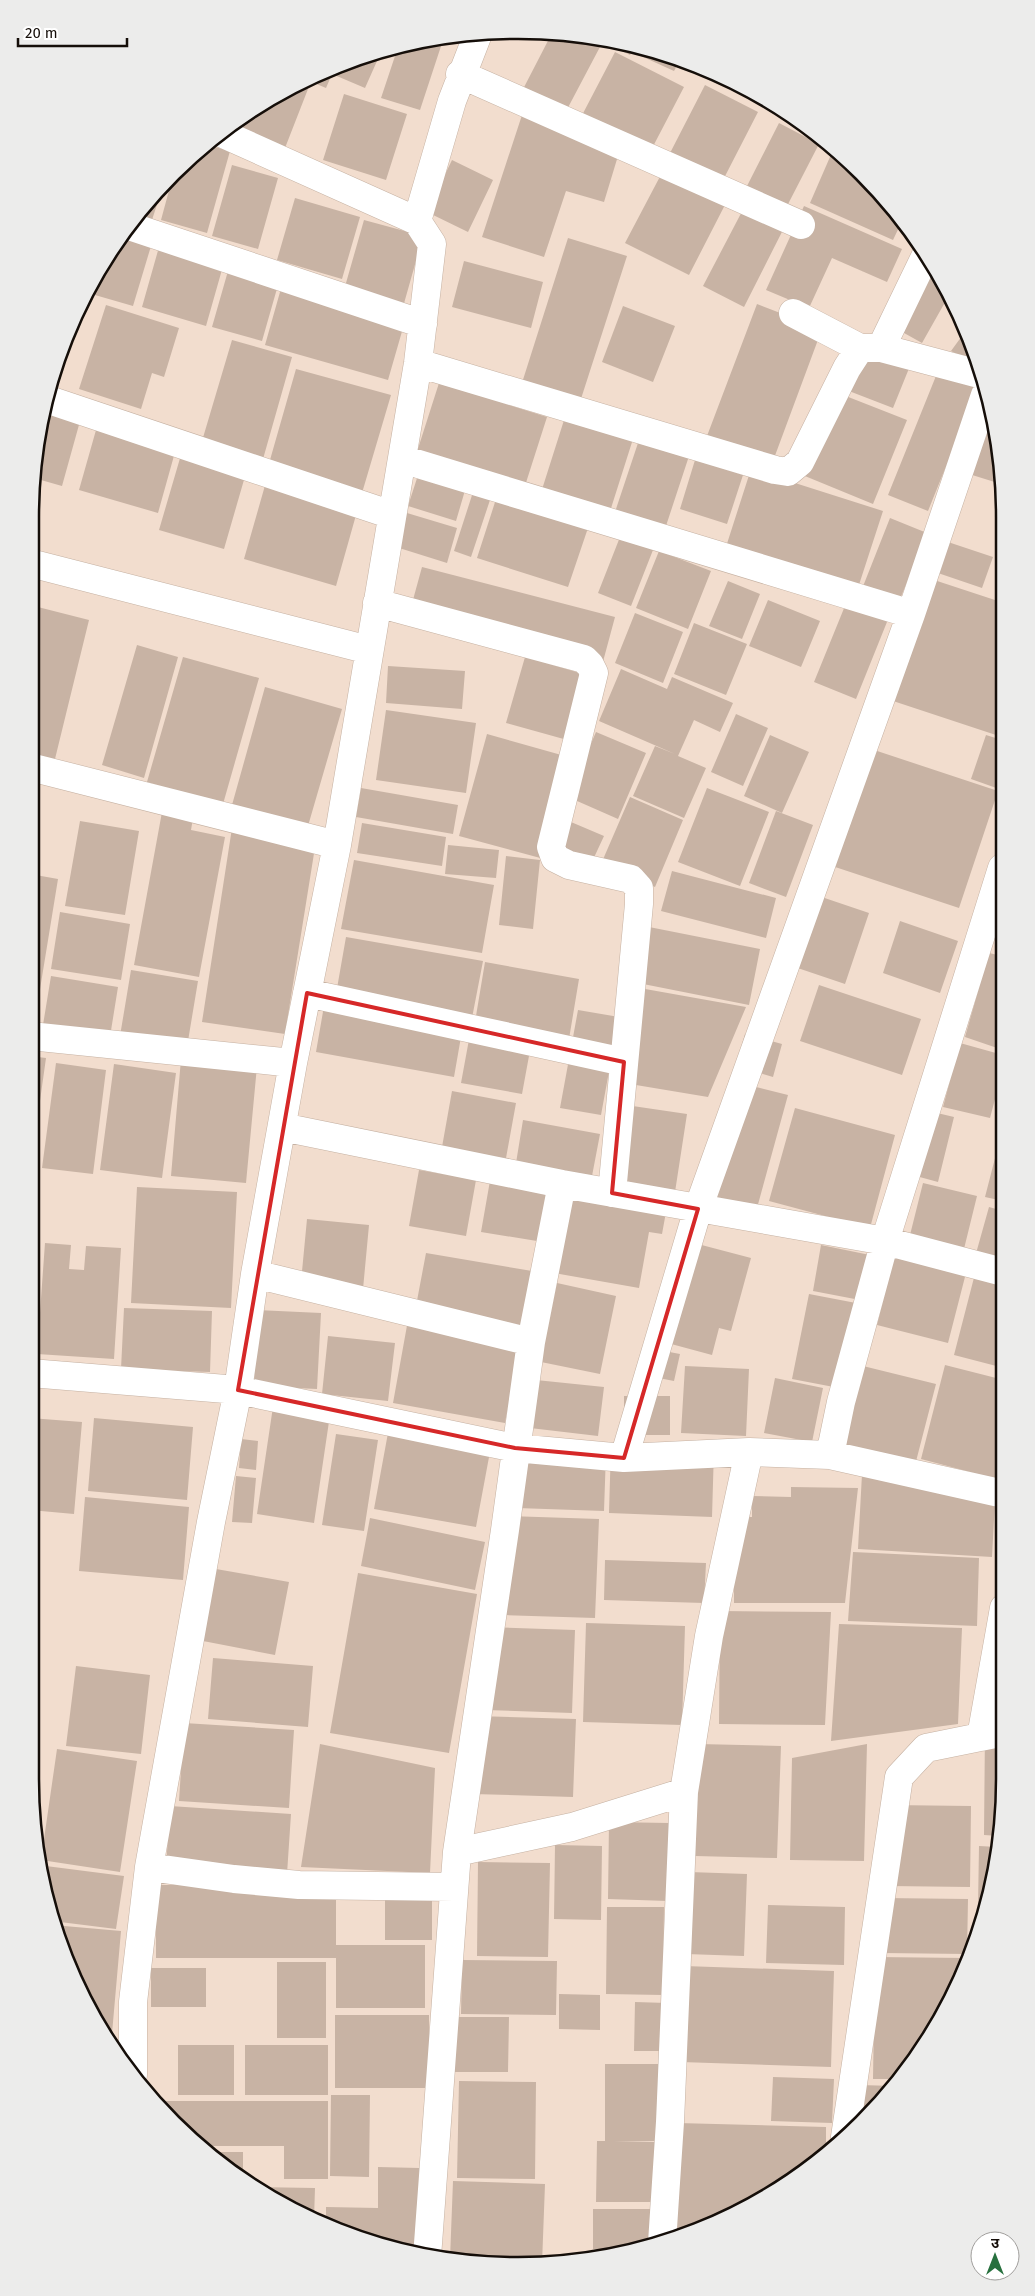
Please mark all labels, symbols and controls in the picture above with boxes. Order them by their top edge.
scale bar [18,15,126,47]
text: 20 m [25,24,58,42]
north arrow [970,2231,1020,2281]
text: उ [991,2235,1000,2252]

